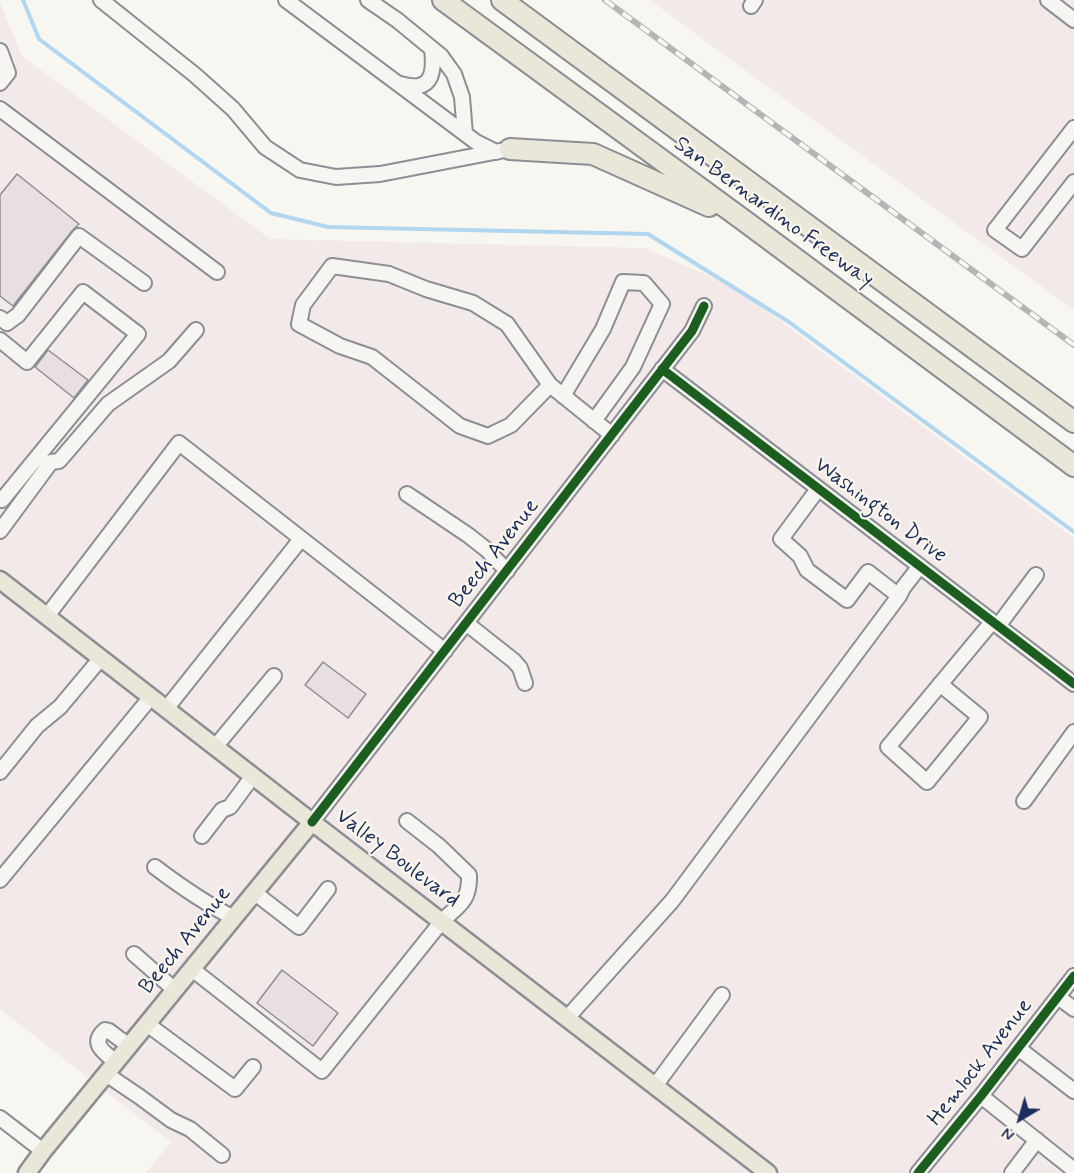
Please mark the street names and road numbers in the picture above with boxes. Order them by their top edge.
street label: San Bernardino Freeway [668,132,878,294]
street label: Washington Drive [808,452,952,570]
street label: Beech Avenue [444,494,546,614]
street label: Valley Boulevard [330,804,464,914]
street label: Beech Avenue [134,882,238,1000]
street label: Hemlock Avenue [923,994,1039,1132]

